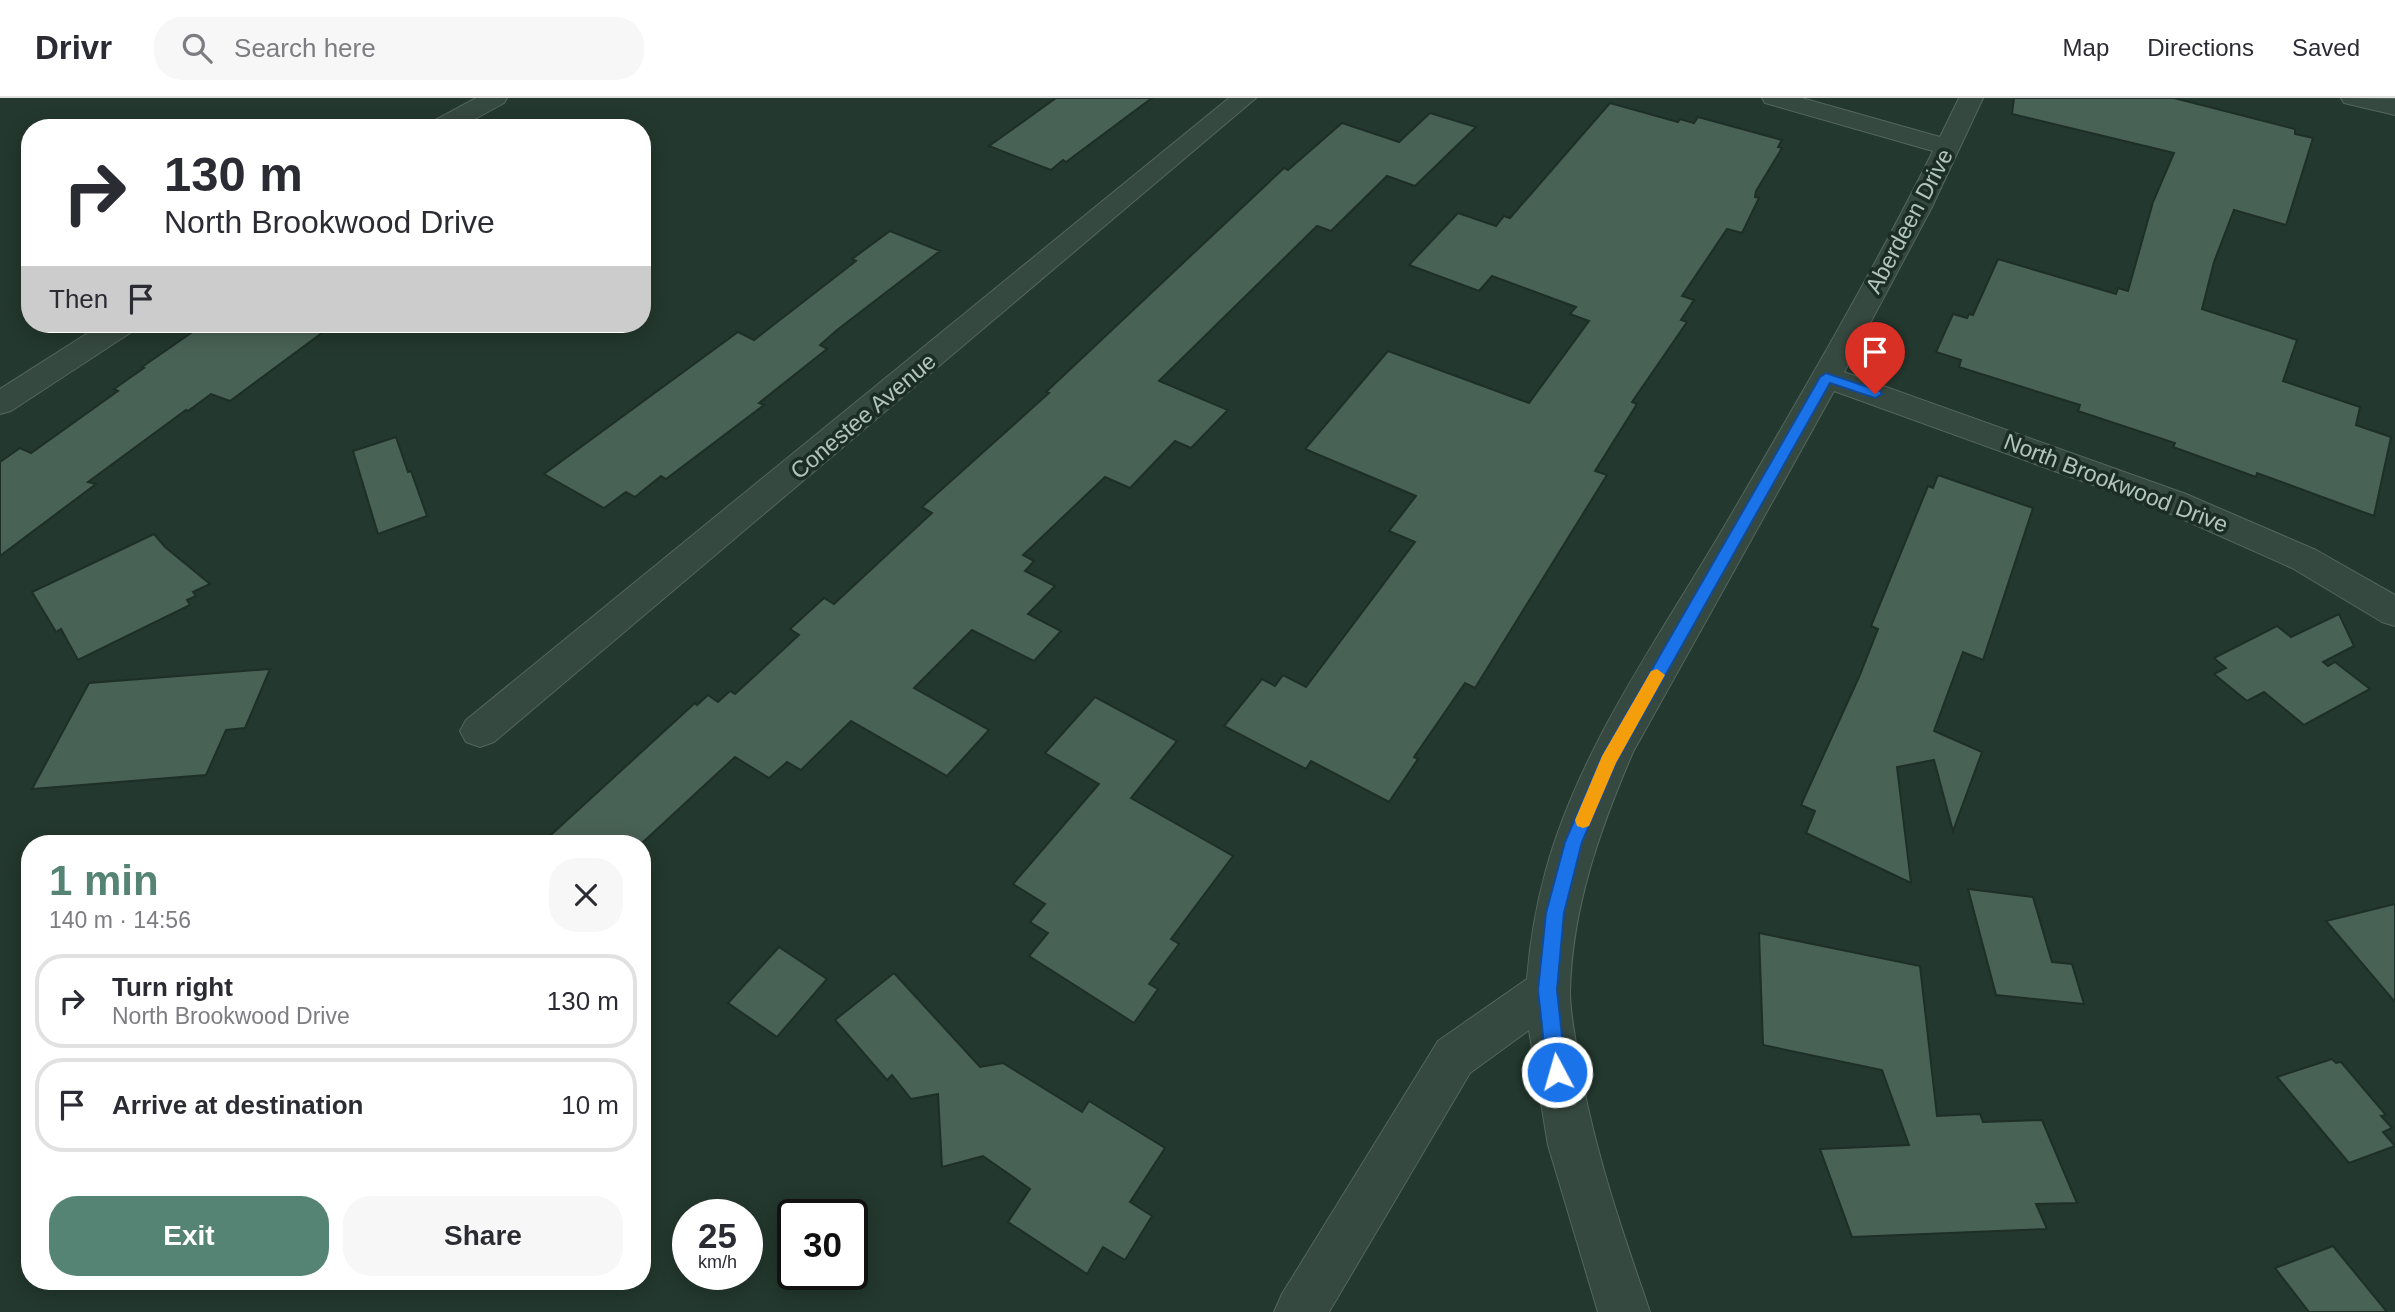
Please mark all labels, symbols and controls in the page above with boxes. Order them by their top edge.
search box [154,17,644,80]
text: Drivr [35,29,112,66]
icon: search [178,29,216,67]
text: Search here [234,33,376,63]
text: Map [2063,34,2109,61]
text: Directions [2147,34,2254,61]
text: Saved [2292,34,2360,61]
street label: Aberdeen Drive [1860,144,1958,298]
icon: right [49,147,140,238]
text: 130 m [164,147,303,201]
text: North Brookwood Drive [164,204,495,240]
icon: arrive [122,280,160,318]
text: Then [49,284,108,314]
pin [1845,322,1905,394]
icon: arrive [1856,333,1894,371]
street label: Conestee Avenue [785,348,941,484]
street label: North Brookwood Drive [2000,428,2232,538]
text: 1 min [49,857,159,904]
button: close [549,858,623,932]
text: 140 m · 14:56 [49,907,191,933]
text: Turn right [112,972,233,1002]
icon: right [53,982,91,1020]
text: 130 m [547,986,619,1016]
text: North Brookwood Drive [112,1003,350,1029]
position arrow [1520,1035,1594,1109]
icon: arrive [53,1086,91,1124]
text: Arrive at destination [112,1090,363,1120]
text: 10 m [561,1090,619,1120]
button: Exit [49,1196,329,1276]
button: Share [343,1196,623,1276]
speed limit sign: 30 [777,1199,868,1290]
text: 25 [698,1216,737,1255]
text: km/h [698,1252,737,1272]

